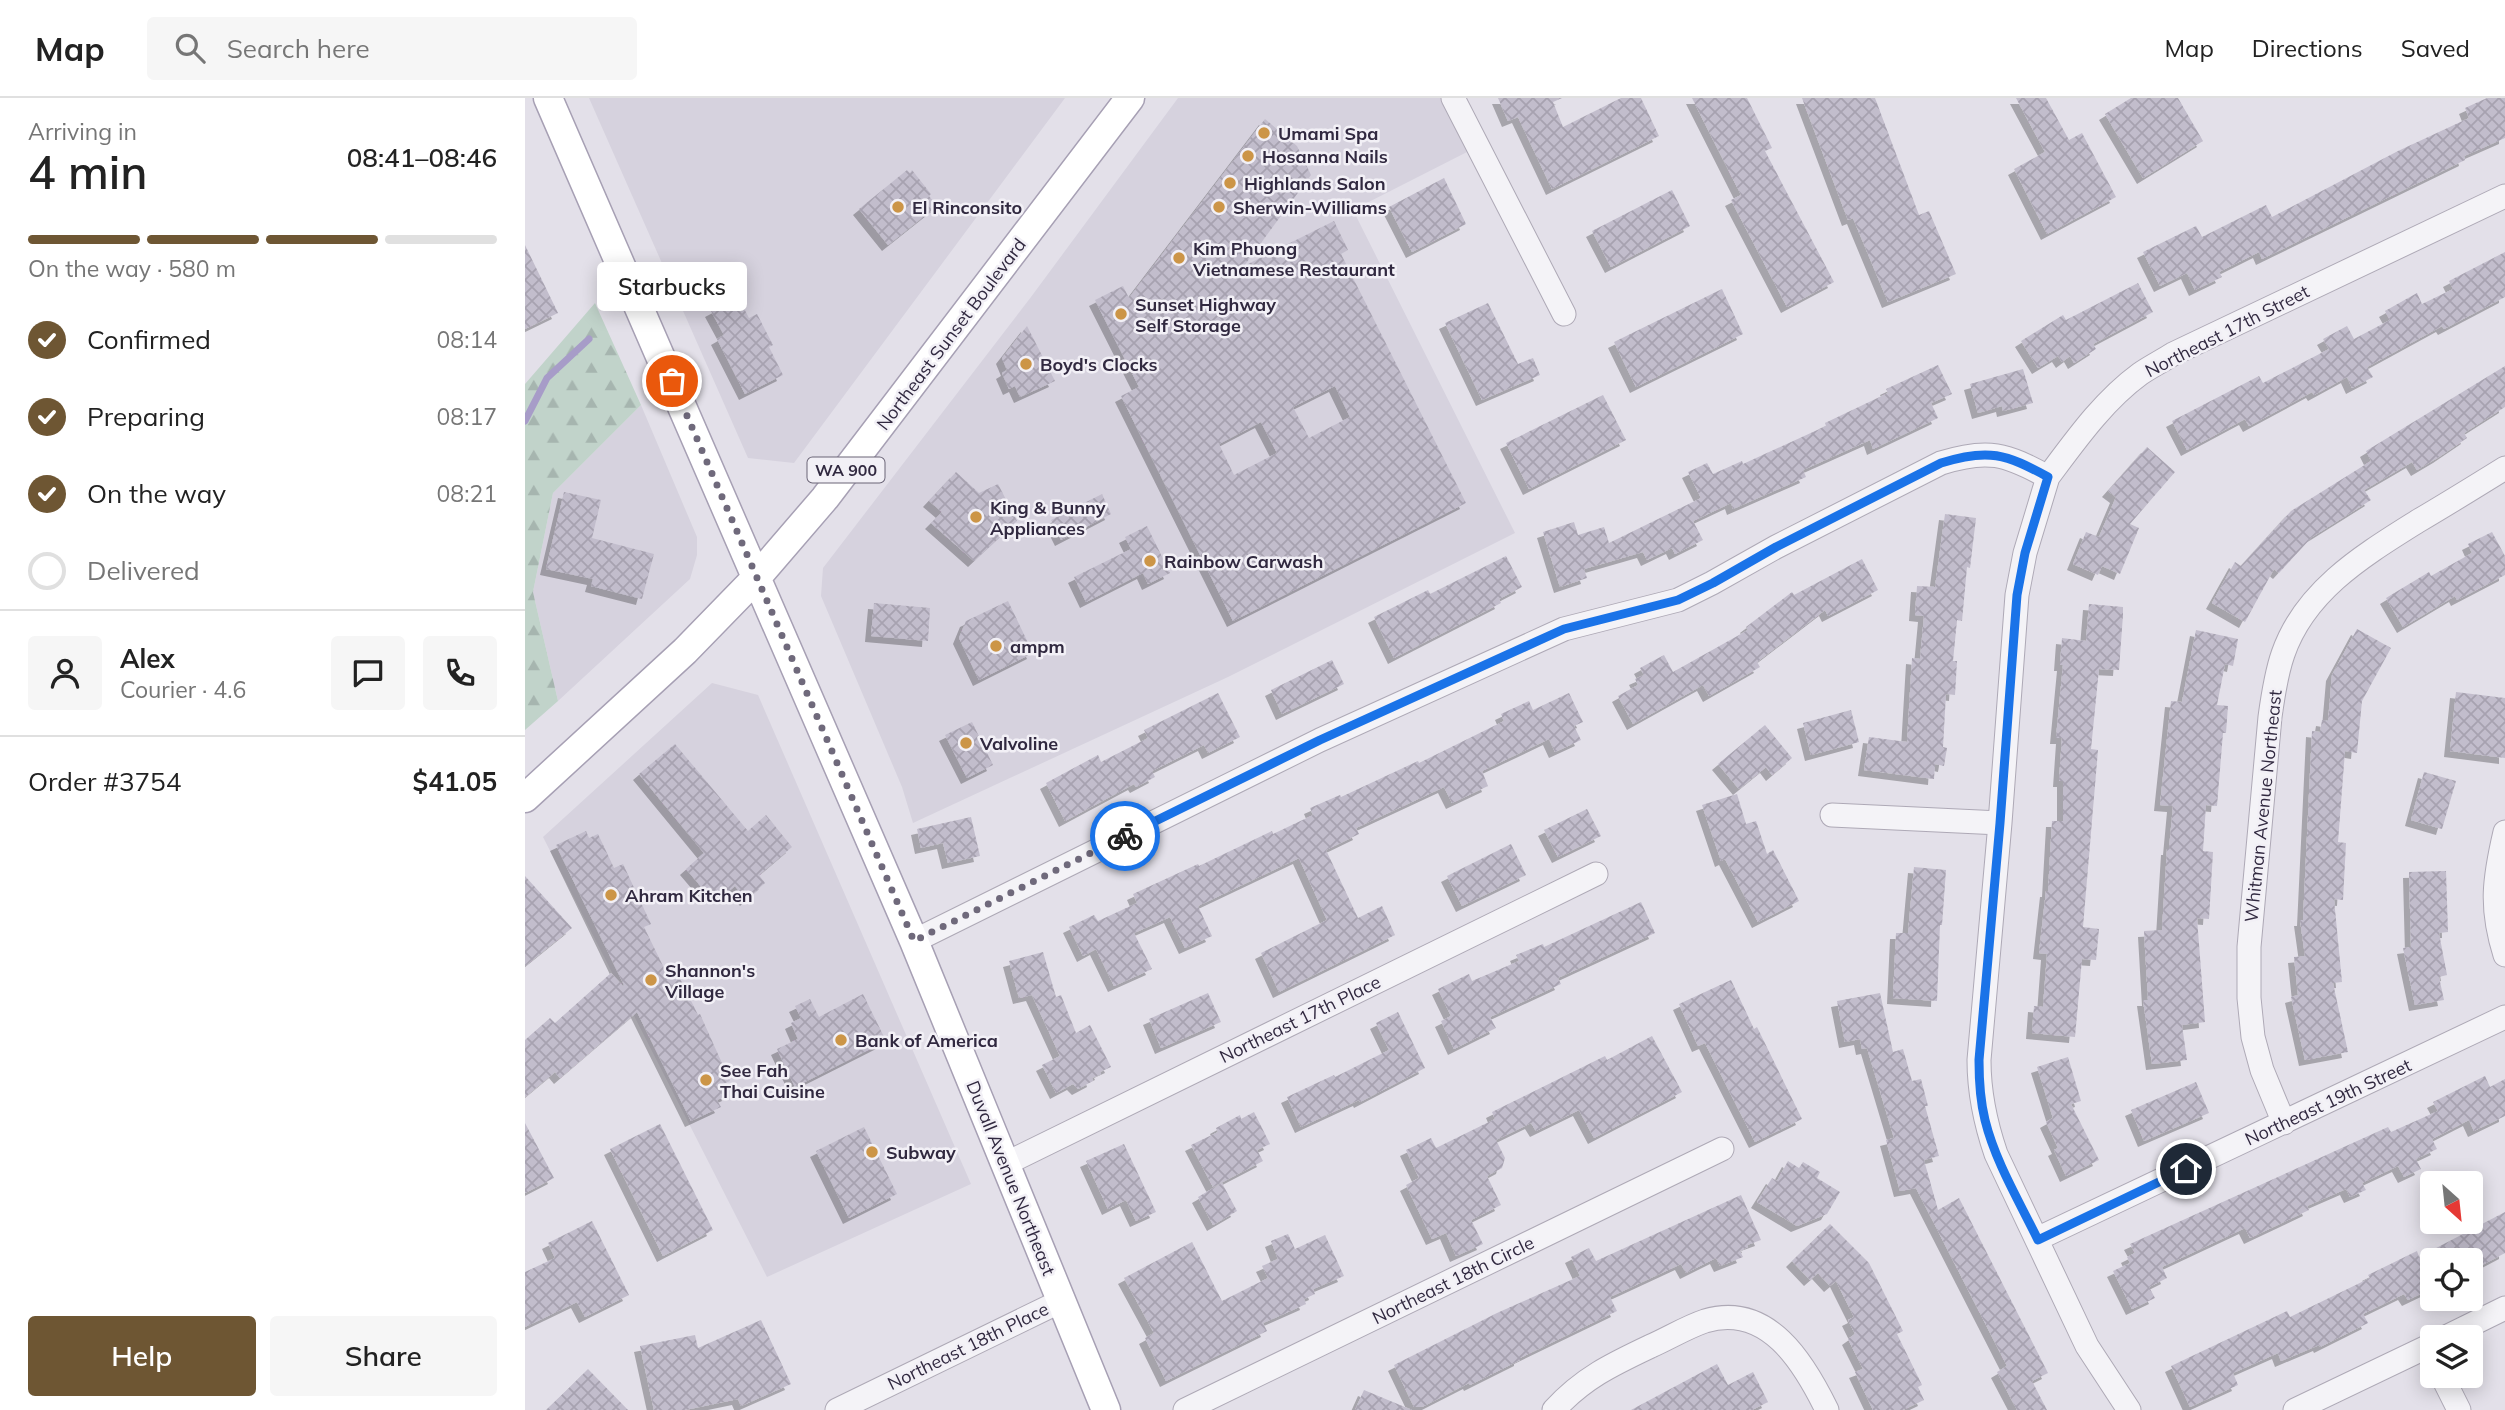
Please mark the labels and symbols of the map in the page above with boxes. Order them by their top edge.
place label: Umami Spa [1278,122,1378,145]
marker: Umami Spa [1256,125,1272,141]
place label: Hosanna Nails [1262,145,1388,168]
marker: Hosanna Nails [1240,148,1256,164]
place label: Highlands Salon [1244,172,1385,195]
marker: Highlands Salon [1222,175,1238,191]
place label: El Rinconsito [912,196,1022,219]
place label: Sherwin-Williams [1233,196,1387,219]
marker: El Rinconsito [890,199,906,215]
marker: Sherwin-Williams [1211,199,1227,215]
street label: Northeast Sunset Boulevard [871,234,1031,434]
place label: Kim Phuong Vietnamese Restaurant [1192,237,1395,281]
marker: Kim Phuong Vietnamese Restaurant [1171,250,1187,266]
callout: Starbucks [597,262,747,311]
street label: Northeast 17th Street [2141,280,2313,382]
place label: Sunset Highway Self Storage [1135,293,1276,337]
marker: Sunset Highway Self Storage [1113,306,1129,322]
pin [642,351,702,411]
place label: Boyd's Clocks [1040,353,1158,376]
marker: Boyd's Clocks [1018,356,1034,372]
road number: WA 900 [807,458,885,482]
place label: King & Bunny Appliances [990,496,1106,540]
marker: King & Bunny Appliances [968,509,984,525]
place label: Rainbow Carwash [1164,550,1323,573]
marker: Rainbow Carwash [1142,553,1158,569]
place label: ampm [1010,635,1065,658]
marker: ampm [988,638,1004,654]
street label: Whitman Avenue Northeast [2239,689,2287,923]
place label: Valvoline [979,732,1058,755]
marker: Valvoline [958,735,974,751]
courier [1090,801,1160,871]
place label: Ahram Kitchen [625,884,753,907]
marker: Ahram Kitchen [603,887,619,903]
place label: Shannon's Village [664,959,755,1003]
street label: Northeast 17th Place [1216,970,1384,1068]
marker: Shannon's Village [643,972,659,988]
place label: Bank of America [855,1029,998,1052]
marker: Bank of America [833,1032,849,1048]
street label: Northeast 19th Street [2241,1053,2415,1151]
place label: See Fah Thai Cuisine [720,1059,825,1103]
marker: See Fah Thai Cuisine [698,1072,714,1088]
street label: Duvall Avenue Northeast [961,1077,1061,1279]
pin [2156,1139,2216,1199]
place label: Subway [886,1141,956,1164]
marker: Subway [864,1144,880,1160]
north arrow [2420,1171,2483,1234]
street label: Northeast 18th Circle [1368,1231,1538,1329]
street label: Northeast 18th Place [884,1297,1052,1395]

